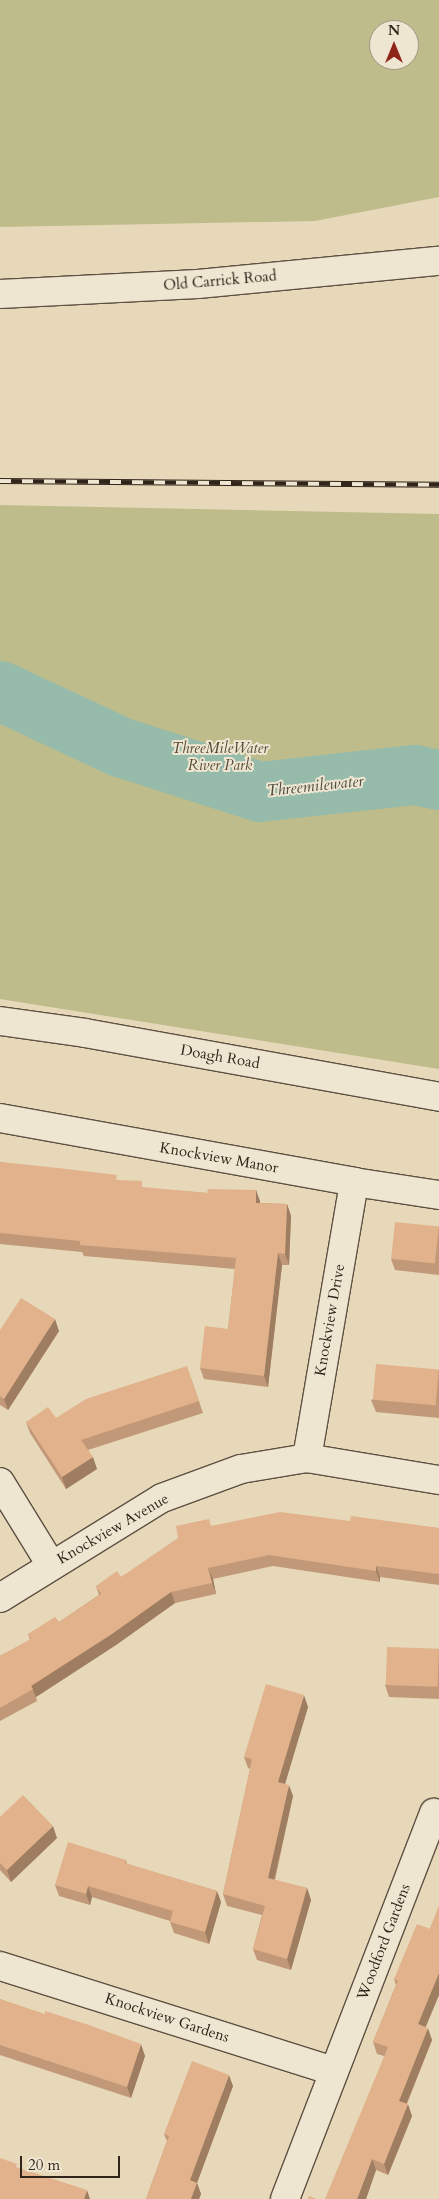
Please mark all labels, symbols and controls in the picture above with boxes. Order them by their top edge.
north arrow [369,20,419,70]
text: N [388,21,400,40]
street label: Old Carrick Road [163,267,277,295]
park label: ThreeMileWater River Park [172,739,268,774]
water label: Threemilewater [266,771,364,801]
street label: Doagh Road [179,1041,261,1073]
street label: Knockview Manor [158,1139,280,1177]
street label: Knockview Drive [311,1262,349,1378]
street label: Knockview Avenue [54,1490,172,1568]
street label: Woodford Gardens [354,1881,414,2003]
street label: Knockview Gardens [103,1989,231,2047]
scale bar [22,2146,122,2178]
text: 20 m [28,2155,60,2175]

